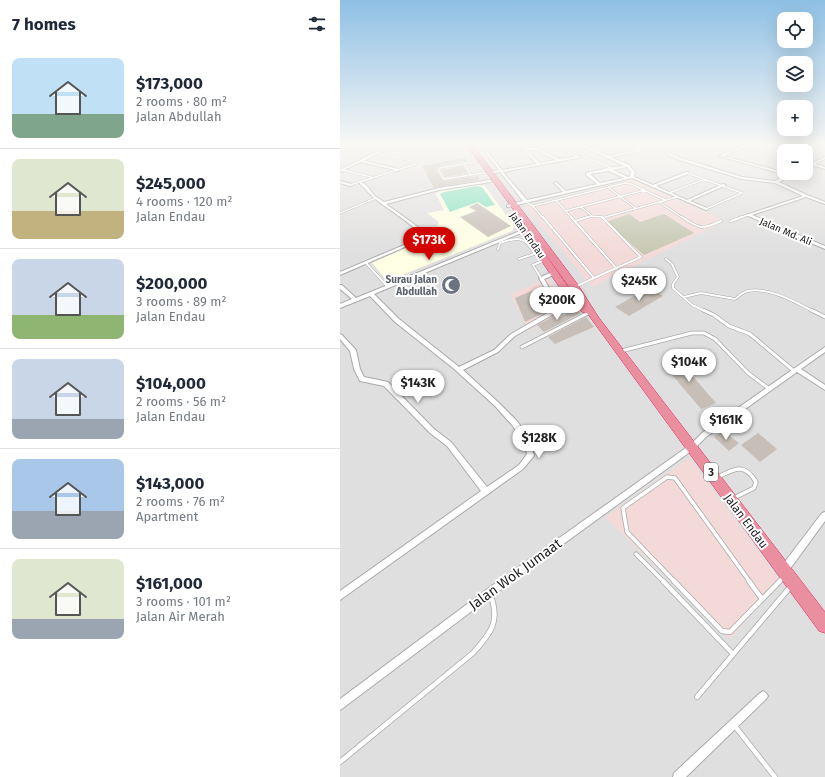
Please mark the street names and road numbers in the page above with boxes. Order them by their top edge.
street label: Jalan Endau [507,210,547,261]
street label: Jalan Md. Ali [758,216,814,248]
road number: 3 [704,463,718,481]
street label: Jalan Endau [721,491,771,551]
street label: Jalan Wok Jumaat [466,535,566,614]

